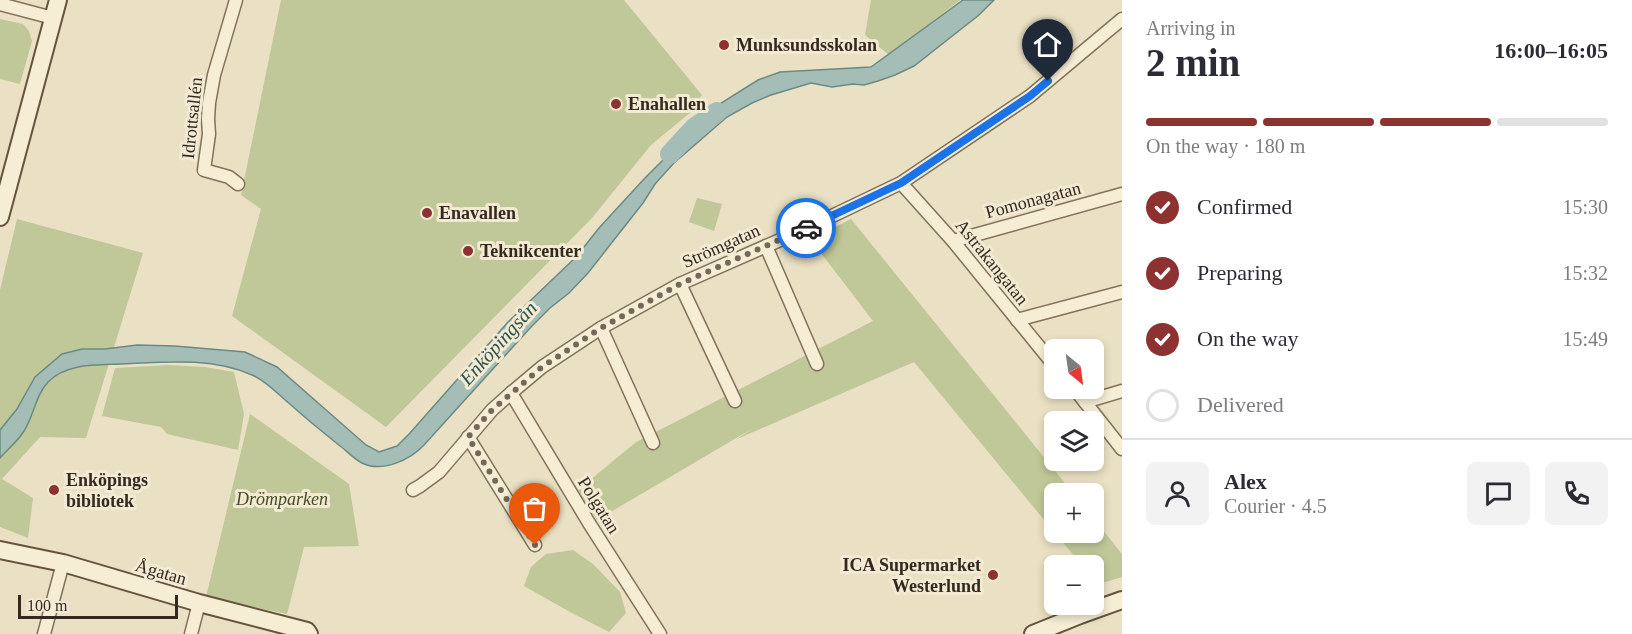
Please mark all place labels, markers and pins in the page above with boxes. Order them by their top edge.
pin [1022,19,1073,81]
place label: Munksundsskolan [736,35,877,55]
marker: Munksundsskolan [717,38,731,52]
place label: Enahallen [628,94,706,114]
marker: Enahallen [609,97,623,111]
place label: Enavallen [439,203,516,223]
marker: Enavallen [420,206,434,220]
place label: Teknikcenter [480,241,581,261]
marker: Teknikcenter [461,244,475,258]
place label: Enköpings bibliotek [66,470,148,511]
marker: Enköpings bibliotek [47,483,61,497]
pin [509,483,560,545]
place label: ICA Supermarket Westerlund [843,555,981,596]
marker: ICA Supermarket Westerlund [986,568,1000,582]

